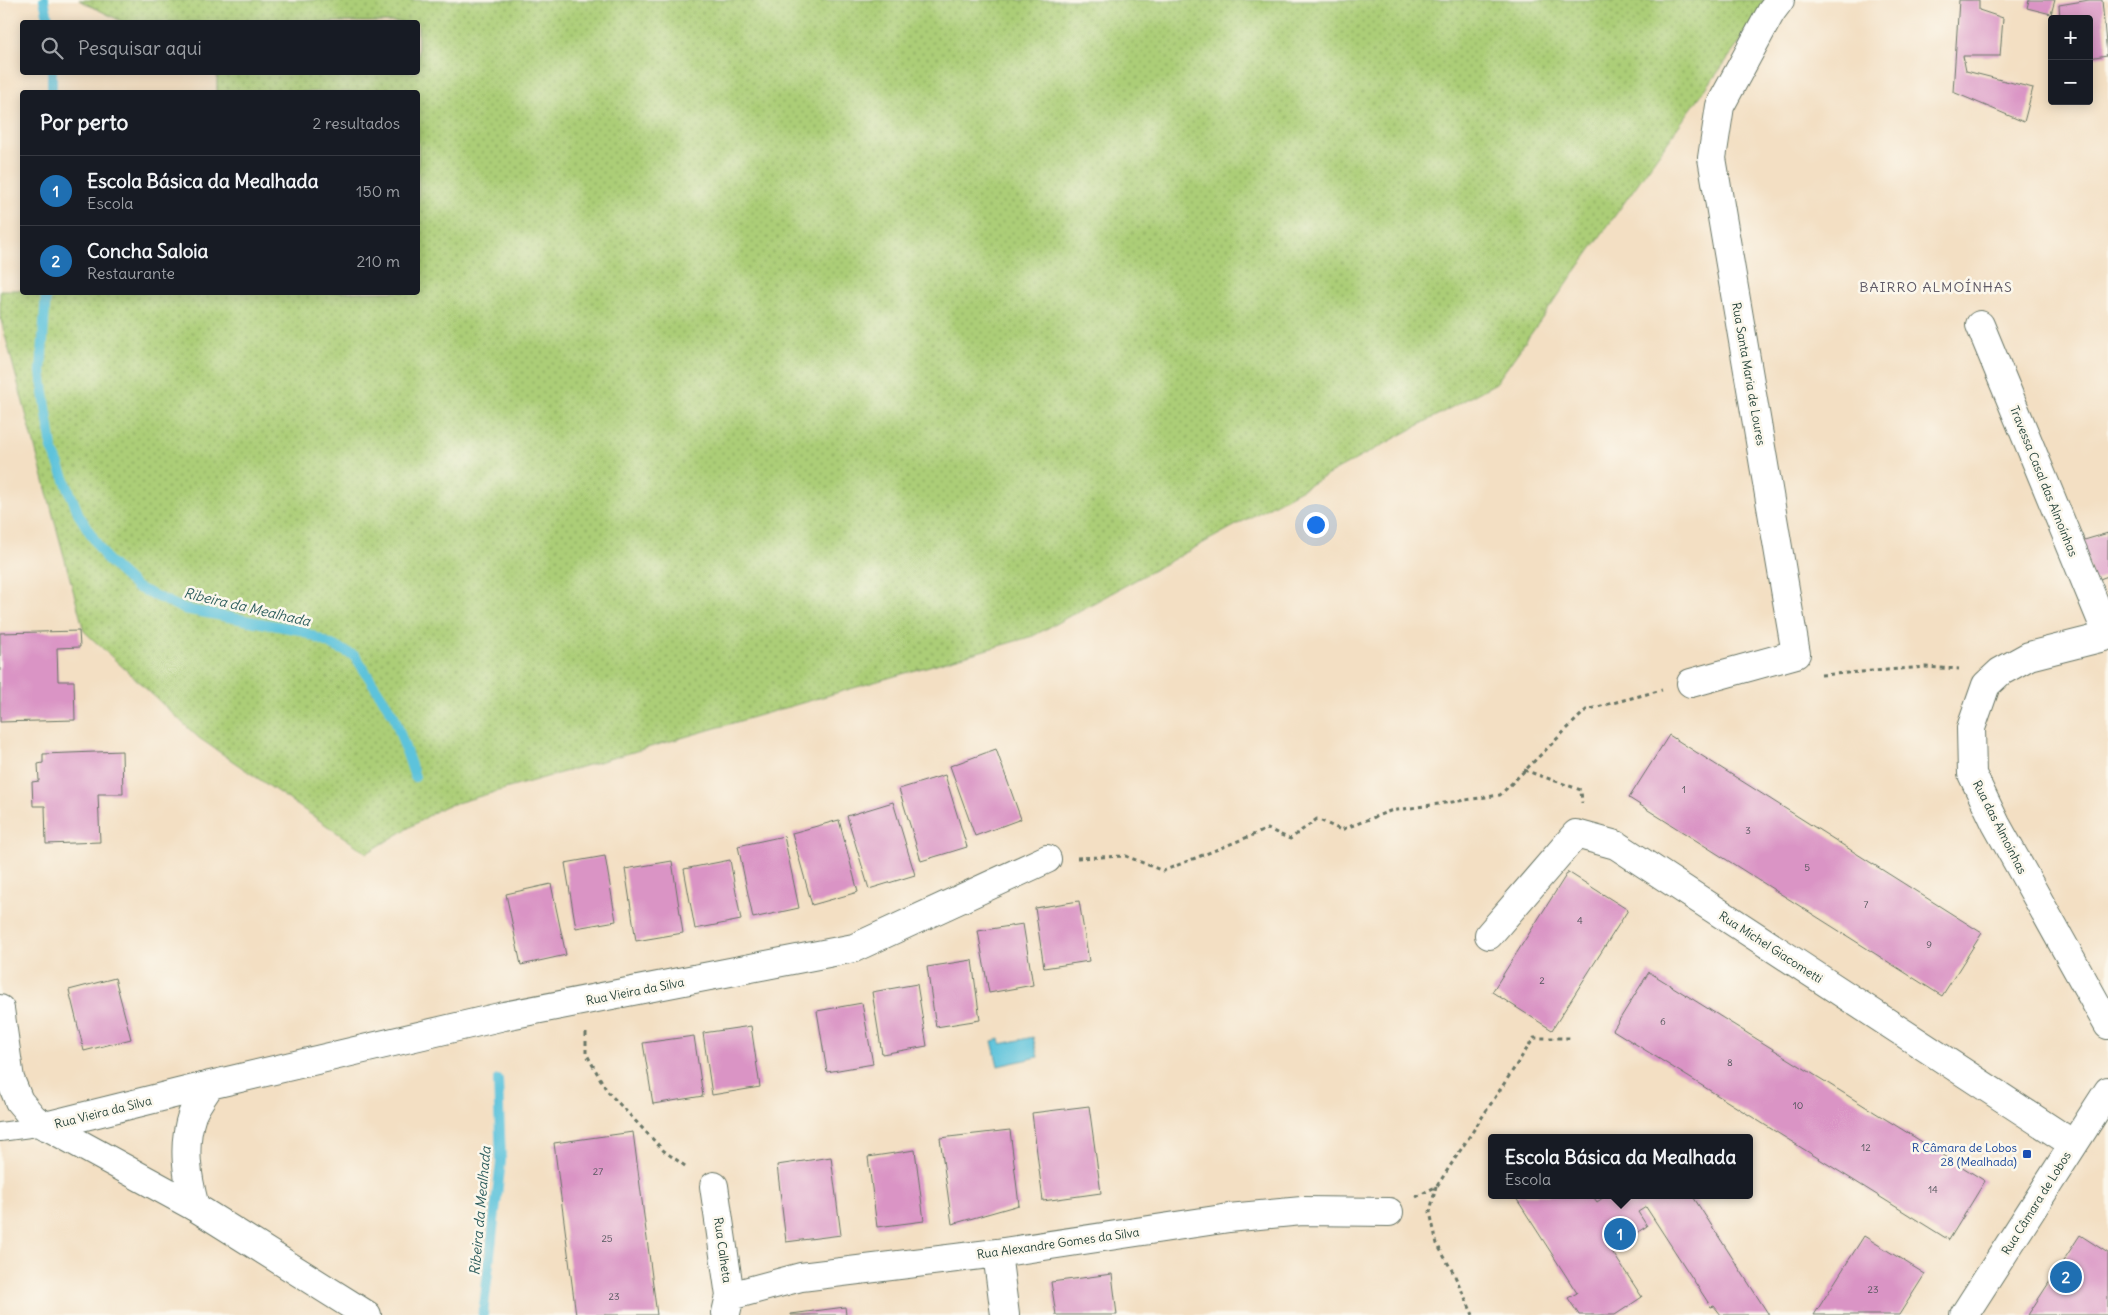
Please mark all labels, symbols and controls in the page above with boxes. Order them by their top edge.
map controls [2048,15,2093,105]
button: + [2048,15,2093,60]
search box [20,20,420,75]
icon: search [38,34,66,62]
text: Pesquisar aqui [78,36,202,60]
button: − [2048,60,2093,105]
text: Por perto [40,109,128,136]
text: 2 resultados [312,113,400,133]
text: Escola Básica da Mealhada [87,169,319,193]
text: 1 [53,181,59,201]
text: 150 m [356,181,400,201]
text: Escola [87,193,133,213]
text: Concha Saloia [87,239,208,263]
text: 2 [52,251,60,271]
text: 210 m [357,251,400,271]
text: Restaurante [87,263,175,283]
district label: BAIRRO ALMOÍNHAS [1859,278,2013,296]
street label: Rua Santa Maria de Loures [1729,301,1769,447]
street label: Travessa Casal das Almoínhas [2007,403,2081,559]
your location [1303,512,1329,538]
water label: Ribeira da Mealhada [182,584,313,631]
street label: Rua das Almoínhas [1970,778,2030,876]
house number: 1 [1682,783,1686,796]
house number: 3 [1745,824,1751,837]
house number: 5 [1804,861,1810,874]
house number: 7 [1864,898,1869,911]
street label: Rua Michel Giacometti [1716,908,1826,986]
house number: 4 [1577,914,1583,927]
house number: 9 [1926,938,1932,951]
street label: Rua Vieira da Silva [585,974,685,1008]
house number: 2 [1539,974,1545,987]
house number: 6 [1660,1015,1666,1028]
house number: 8 [1727,1056,1733,1069]
street label: Rua Vieira da Silva [53,1093,153,1131]
house number: 10 [1793,1099,1803,1112]
popup [1488,1134,1753,1199]
place label: R Câmara de Lobos 28 (Mealhada) [1912,1140,2017,1169]
house number: 12 [1861,1141,1871,1154]
water label: Ribeira da Mealhada [465,1145,495,1276]
text: Escola Básica da Mealhada [1505,1145,1736,1169]
marker: R Câmara de Lobos 28 (Mealhada) [2021,1148,2033,1160]
street label: Rua Câmara de Lobos [1998,1149,2074,1257]
house number: 27 [593,1165,603,1178]
text: Escola [1505,1169,1551,1189]
house number: 14 [1928,1183,1938,1196]
pin: 1 [1604,1215,1636,1253]
street label: Rua Calheta [711,1216,735,1284]
street label: Rua Alexandre Gomes da Silva [976,1224,1140,1262]
house number: 25 [601,1232,613,1245]
pin: 2 [2050,1258,2082,1296]
house number: 23 [1867,1283,1879,1296]
house number: 23 [608,1290,620,1303]

